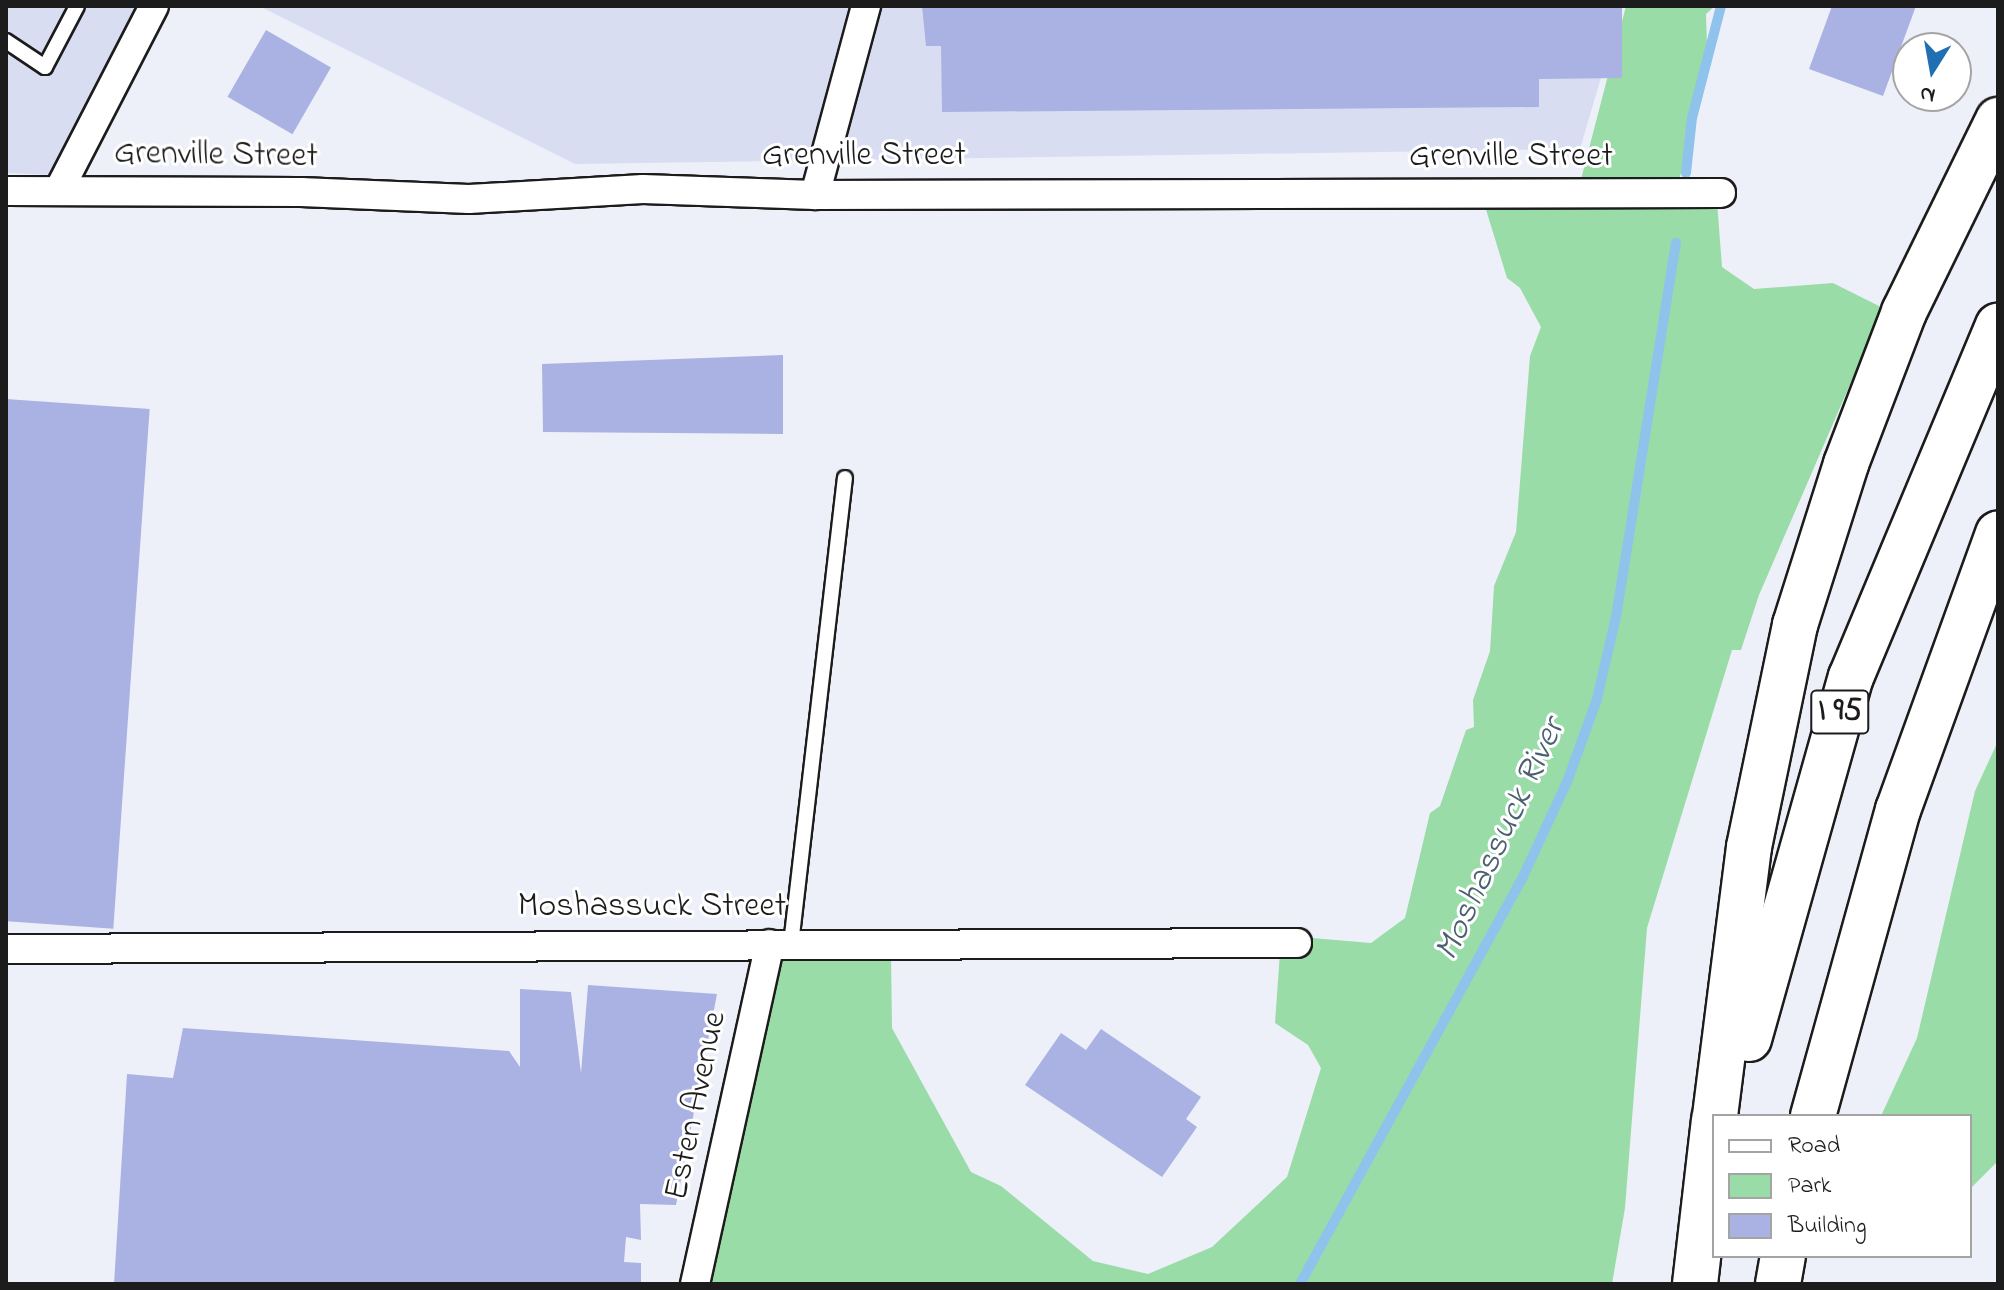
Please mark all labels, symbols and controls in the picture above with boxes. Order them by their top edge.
north arrow [1892,32,1972,112]
text: N [1917,76,1938,111]
street label: Grenville Street [114,134,318,178]
street label: Grenville Street [762,137,966,177]
street label: Grenville Street [1409,138,1613,178]
road number: I 95 [1810,684,1870,740]
water label: Moshassuck River [1426,712,1576,968]
street label: Moshassuck Street [518,888,786,928]
street label: Esten Avenue [657,1008,737,1204]
legend [1712,1114,1972,1258]
text: Road [1788,1129,1840,1164]
text: Park [1788,1169,1831,1204]
text: Building [1788,1209,1867,1244]

